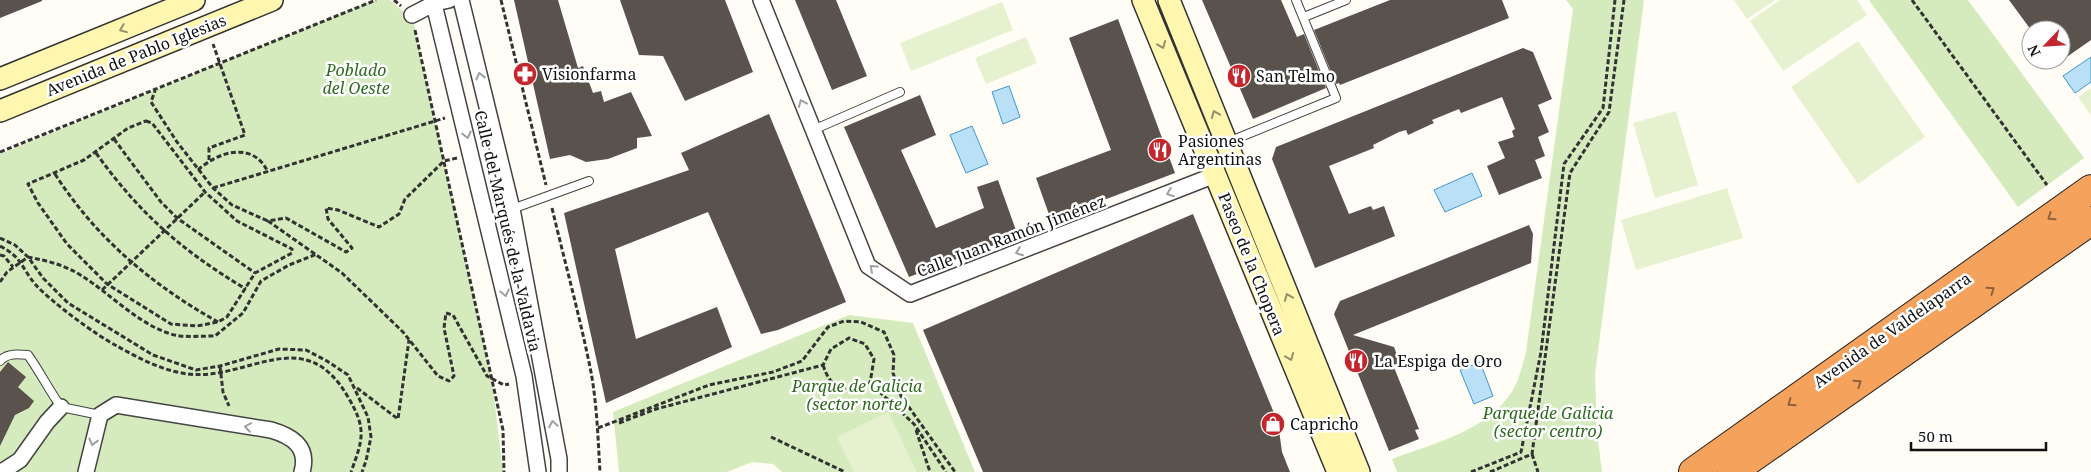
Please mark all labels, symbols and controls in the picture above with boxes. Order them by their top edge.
street label: Avenida de Pablo Iglesias [43,9,229,101]
north arrow [2021,20,2071,70]
one-way arrow [119,23,128,33]
one-way arrow [1156,40,1166,49]
text: N [2023,42,2045,60]
park label: Poblado del Oeste [322,59,390,99]
pharmacy icon: Visionfarma [512,61,538,87]
place label: Visionfarma [542,63,636,85]
restaurant icon: San Telmo [1226,63,1252,89]
place label: San Telmo [1256,65,1335,87]
one-way arrow [475,72,486,81]
one-way arrow [798,99,809,108]
street label: Calle del Marqués de la Valdavia [469,108,547,354]
one-way arrow [1210,110,1220,118]
place label: Pasiones Argentinas [1178,130,1262,170]
one-way arrow [461,131,472,140]
restaurant icon: Pasiones Argentinas [1147,137,1173,163]
one-way arrow [1166,186,1175,197]
street label: Paseo de la Chopera [1213,189,1291,339]
street label: Calle Juan Ramón Jiménez [913,190,1109,282]
one-way arrow [2047,211,2057,220]
one-way arrow [1015,246,1023,256]
one-way arrow [869,264,878,273]
street label: Avenida de Valdelaparra [1809,267,1975,393]
one-way arrow [1985,287,1995,296]
one-way arrow [499,289,510,298]
one-way arrow [1284,293,1295,302]
restaurant icon: La Espiga de Oro [1343,348,1369,374]
place label: La Espiga de Oro [1374,350,1502,372]
one-way arrow [1284,352,1295,361]
park label: Parque de Galicia (sector norte) [791,375,923,415]
one-way arrow [1852,380,1861,389]
one-way arrow [1787,397,1797,406]
park label: Parque de Galicia (sector centro) [1482,402,1614,442]
shop icon: Capricho [1260,411,1286,437]
place label: Capricho [1290,413,1359,435]
one-way arrow [548,419,558,428]
scale bar [1911,420,2046,452]
one-way arrow [244,422,252,433]
text: 50 m [1918,426,1953,446]
one-way arrow [89,437,99,445]

